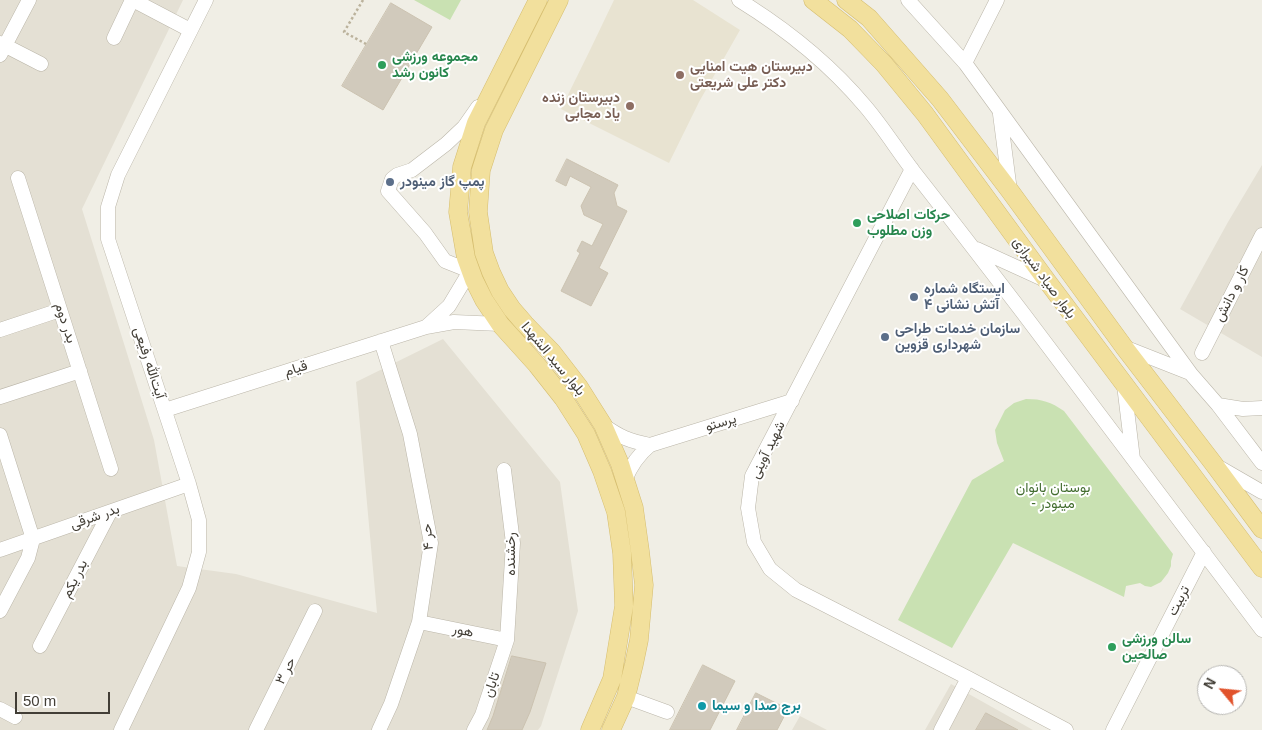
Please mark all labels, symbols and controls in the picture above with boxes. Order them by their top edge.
place label: مجموعه ورزشی کانون رشد [392,49,478,82]
marker: مجموعه ورزشی کانون رشد [376,59,388,71]
place label: دبیرستان هیت امنایی دکتر علی شریعتی [690,59,813,92]
marker: دبیرستان هیت امنایی دکتر علی شریعتی [674,69,686,81]
place label: دبیرستان زنده یاد مجابی [542,90,620,122]
marker: دبیرستان زنده یاد مجابی [624,100,636,112]
place label: پمپ گاز مینودر [400,174,484,190]
marker: پمپ گاز مینودر [384,176,396,188]
place label: حرکات اصلاحی وزن مطلوب [867,207,950,240]
marker: حرکات اصلاحی وزن مطلوب [851,217,863,229]
street label: بلوار صیاد شیرازی [1009,234,1079,322]
street label: کار و دانش [1211,263,1253,325]
place label: ایستگاه شماره ۴ آتش نشانی [924,281,1005,314]
marker: ایستگاه شماره ۴ آتش نشانی [908,291,920,303]
street label: بدر دوم [51,301,79,345]
street label: بلوار سید الشهدا [517,319,589,399]
place label: سازمان خدمات طراحی شهرداری قزوین [895,321,1020,354]
street label: آیت‌الله رفیعی [129,325,169,401]
marker: سازمان خدمات طراحی شهرداری قزوین [879,331,891,343]
street label: قیام [282,357,310,381]
street label: پرستو [704,410,738,436]
street label: شهید آوینی [747,418,789,482]
park label: بوستان بانوان - مینودر [1016,480,1090,512]
street label: بدر شرقی [68,501,122,533]
street label: حر ۴ [419,523,437,551]
street label: رخشنده [503,532,519,576]
street label: بدر یکم [58,557,92,601]
street label: تربیت [1164,583,1194,619]
street label: هور [451,621,475,641]
place label: سالن ورزشی صالحین [1122,631,1191,664]
marker: سالن ورزشی صالحین [1106,641,1118,653]
street label: حر ۳ [272,655,300,687]
north arrow [1197,665,1247,715]
street label: تابان [480,670,504,700]
text: N [1200,675,1219,692]
scale bar [18,682,112,714]
text: 50 m [23,692,56,709]
place label: برج صدا و سیما [712,698,801,714]
marker: برج صدا و سیما [696,700,708,712]

